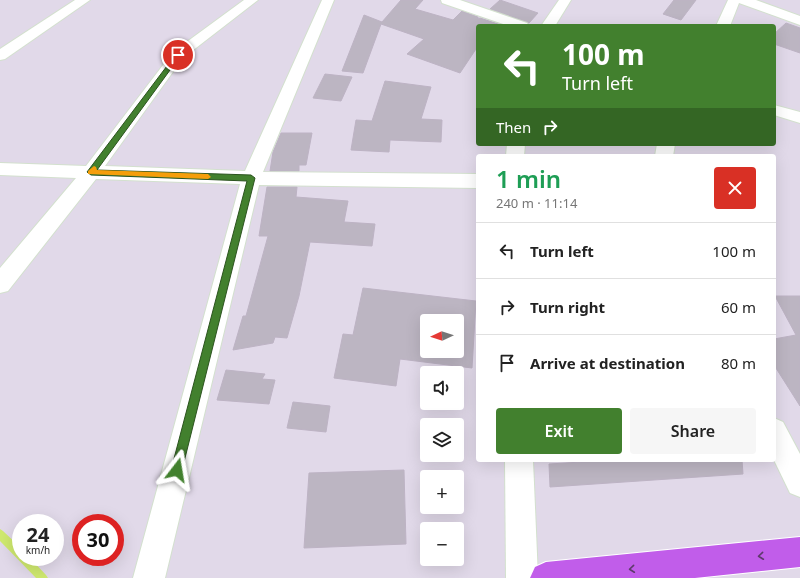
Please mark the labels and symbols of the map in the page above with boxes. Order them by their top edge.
pin [161,38,195,72]
north arrow [420,314,464,358]
position arrow [156,449,198,491]
speed limit sign: 30 [72,514,124,566]
one-way arrow [758,551,764,560]
one-way arrow [629,565,635,574]

